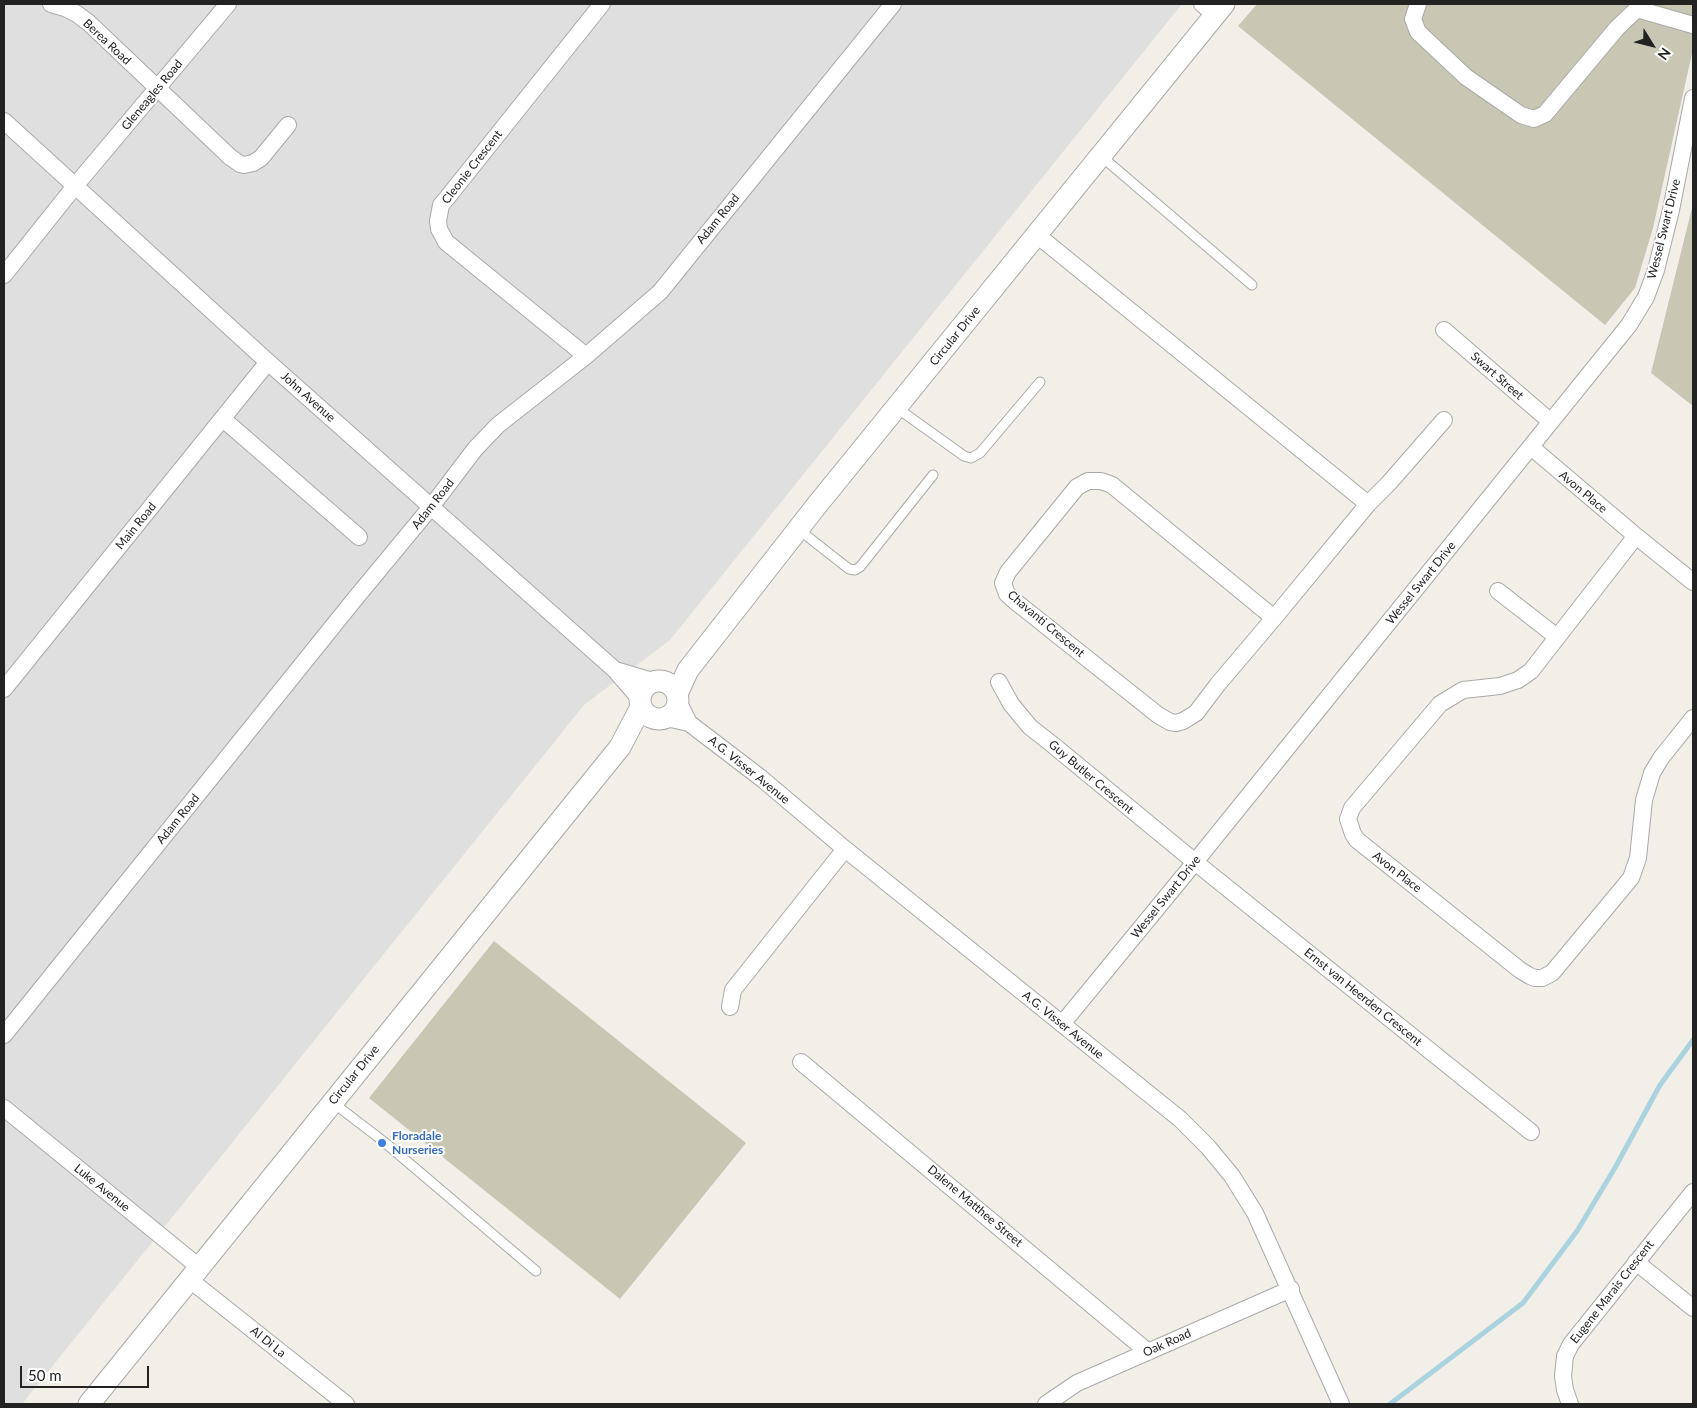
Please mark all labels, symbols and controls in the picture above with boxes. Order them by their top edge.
street label: Berea Road [80,16,134,68]
north arrow [1627,20,1677,70]
text: N [1654,45,1675,63]
street label: Gleneagles Road [118,57,186,133]
street label: Cleonie Crescent [439,127,505,207]
street label: Wessel Swart Drive [1645,177,1683,281]
street label: Adam Road [693,191,743,247]
street label: Circular Drive [927,303,983,369]
street label: Swart Street [1468,349,1526,403]
street label: John Avenue [278,369,338,425]
street label: Avon Place [1556,468,1610,516]
street label: Adam Road [409,476,457,532]
street label: Main Road [113,500,159,552]
street label: Wessel Swart Drive [1383,539,1459,627]
street label: Chavanti Crescent [1005,588,1087,660]
street label: A.G. Visser Avenue [706,733,792,807]
street label: Guy Butler Crescent [1046,737,1136,817]
street label: Adam Road [153,791,203,847]
street label: Avon Place [1370,848,1424,896]
street label: Wessel Swart Drive [1128,853,1204,941]
street label: Ernst van Heerden Crescent [1301,945,1425,1049]
street label: A.G. Visser Avenue [1020,988,1106,1062]
street label: Circular Drive [326,1042,382,1108]
place label: Floradale Nurseries [392,1129,443,1157]
marker: Floradale Nurseries [376,1137,388,1149]
street label: Luke Avenue [71,1161,133,1215]
street label: Dalene Matthee Street [925,1162,1025,1250]
street label: Eugene Marais Crescent [1567,1238,1657,1346]
street label: Al Di La [248,1323,288,1361]
street label: Oak Road [1141,1326,1193,1360]
scale bar [22,1356,151,1388]
text: 50 m [28,1366,62,1384]

